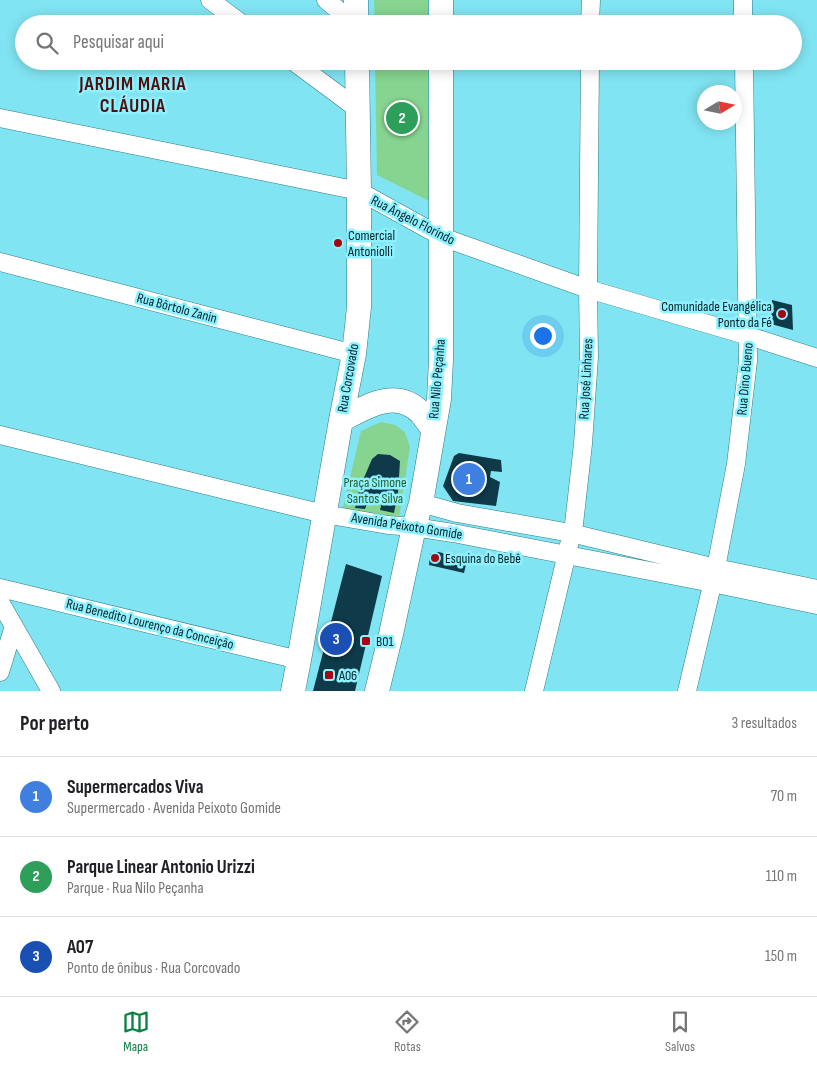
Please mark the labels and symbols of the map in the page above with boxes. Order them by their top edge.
district label: JARDIM MARIA CLÁUDIA [78,73,187,118]
north arrow [697,85,742,130]
pin: 2 [386,99,418,137]
street label: Rua Ângelo Florindo [368,192,458,249]
place label: Comercial Antoniolli [347,227,395,260]
marker: Comercial Antoniolli [332,237,344,249]
street label: Rua Bôrtolo Zanin [135,289,219,327]
place label: Comunidade Evangélica Ponto da Fé [661,298,772,331]
marker: Comunidade Evangélica Ponto da Fé [776,308,788,320]
your location [530,323,556,349]
street label: Rua Nilo Peçanha [425,338,449,420]
street label: Rua José Linhares [575,338,597,420]
street label: Rua Corcovado [334,342,362,414]
street label: Rua Dino Bueno [733,342,757,416]
pin: 1 [453,460,485,498]
park label: Praça Simone Santos Silva [343,474,407,507]
street label: Avenida Peixoto Gomide [349,509,464,543]
place label: Esquina do Bebê [445,550,521,567]
marker: Esquina do Bebê [429,552,441,564]
street label: Rua Benedito Lourenço da Conceição [64,595,236,653]
pin: 3 [320,620,352,658]
place label: B01 [376,633,393,650]
marker: B01 [360,635,372,647]
place label: A06 [338,667,357,684]
marker: A06 [323,669,335,681]

